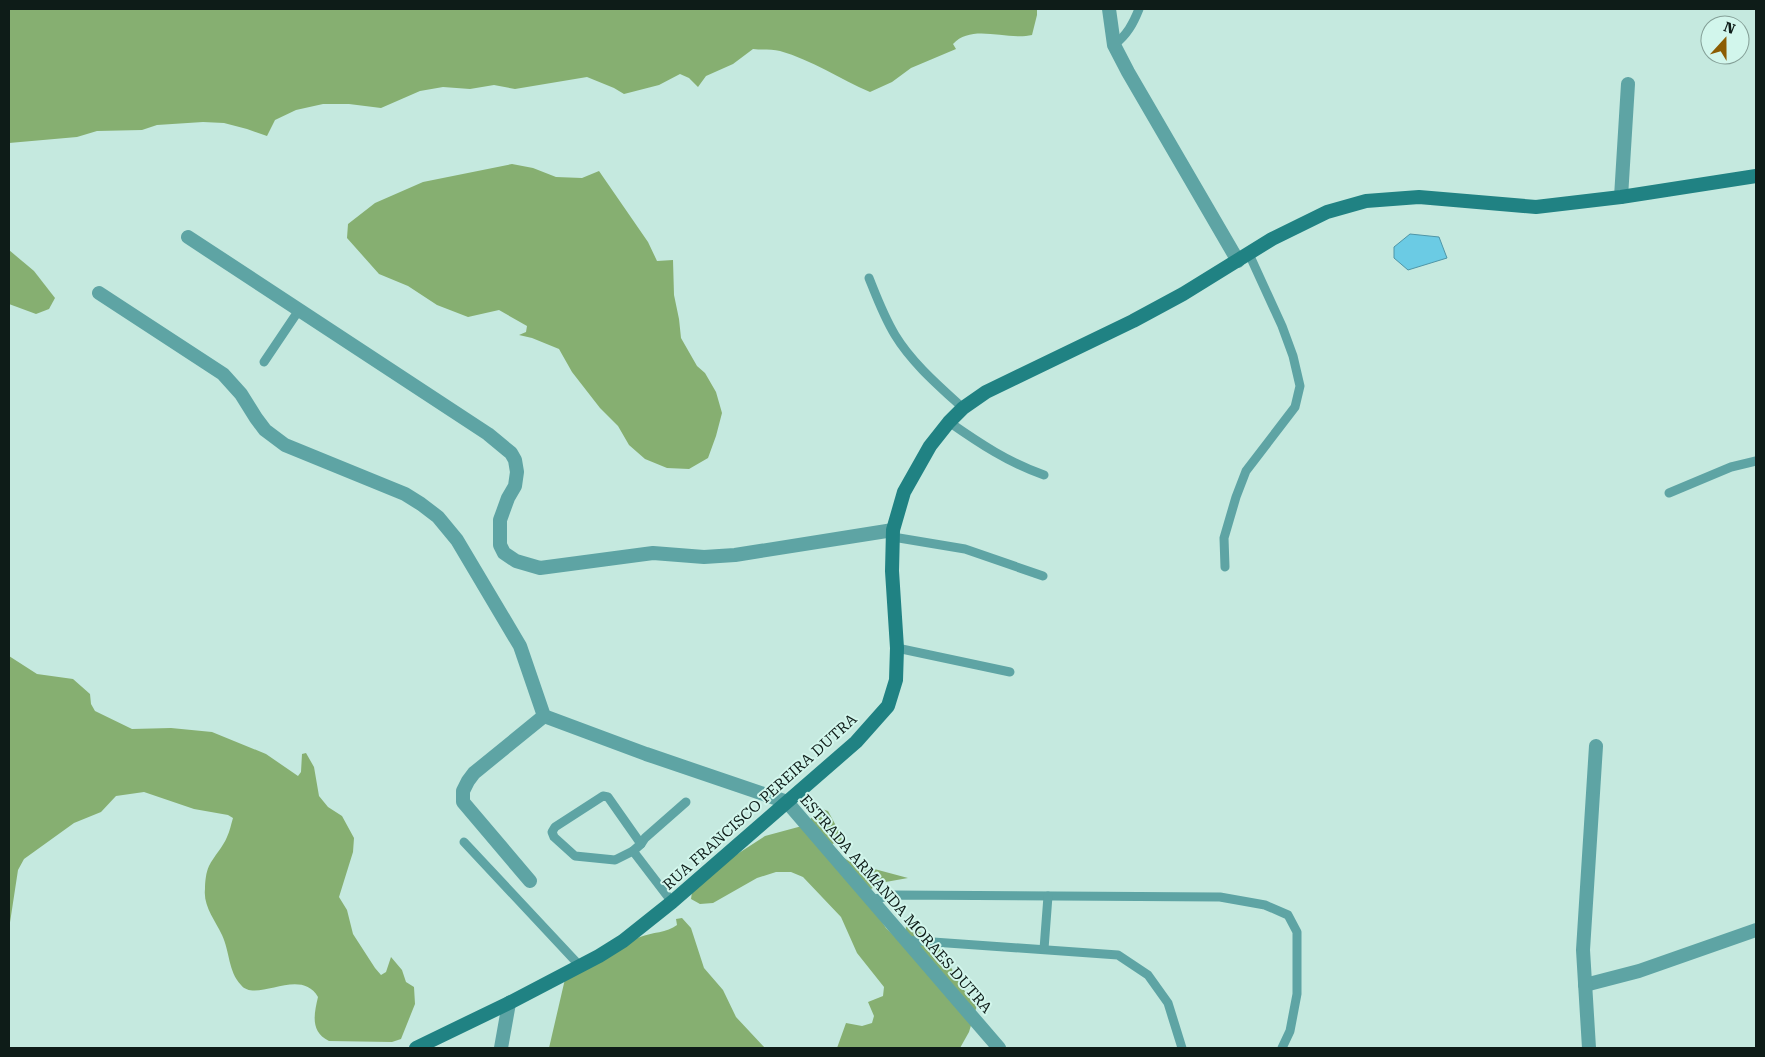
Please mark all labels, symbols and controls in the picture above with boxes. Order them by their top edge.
north arrow [1700,15,1750,65]
text: N [1722,18,1738,37]
street label: RUA FRANCISCO PEREIRA DUTRA [659,710,861,894]
street label: ESTRADA ARMANDA MORAES DUTRA [796,791,996,1017]

